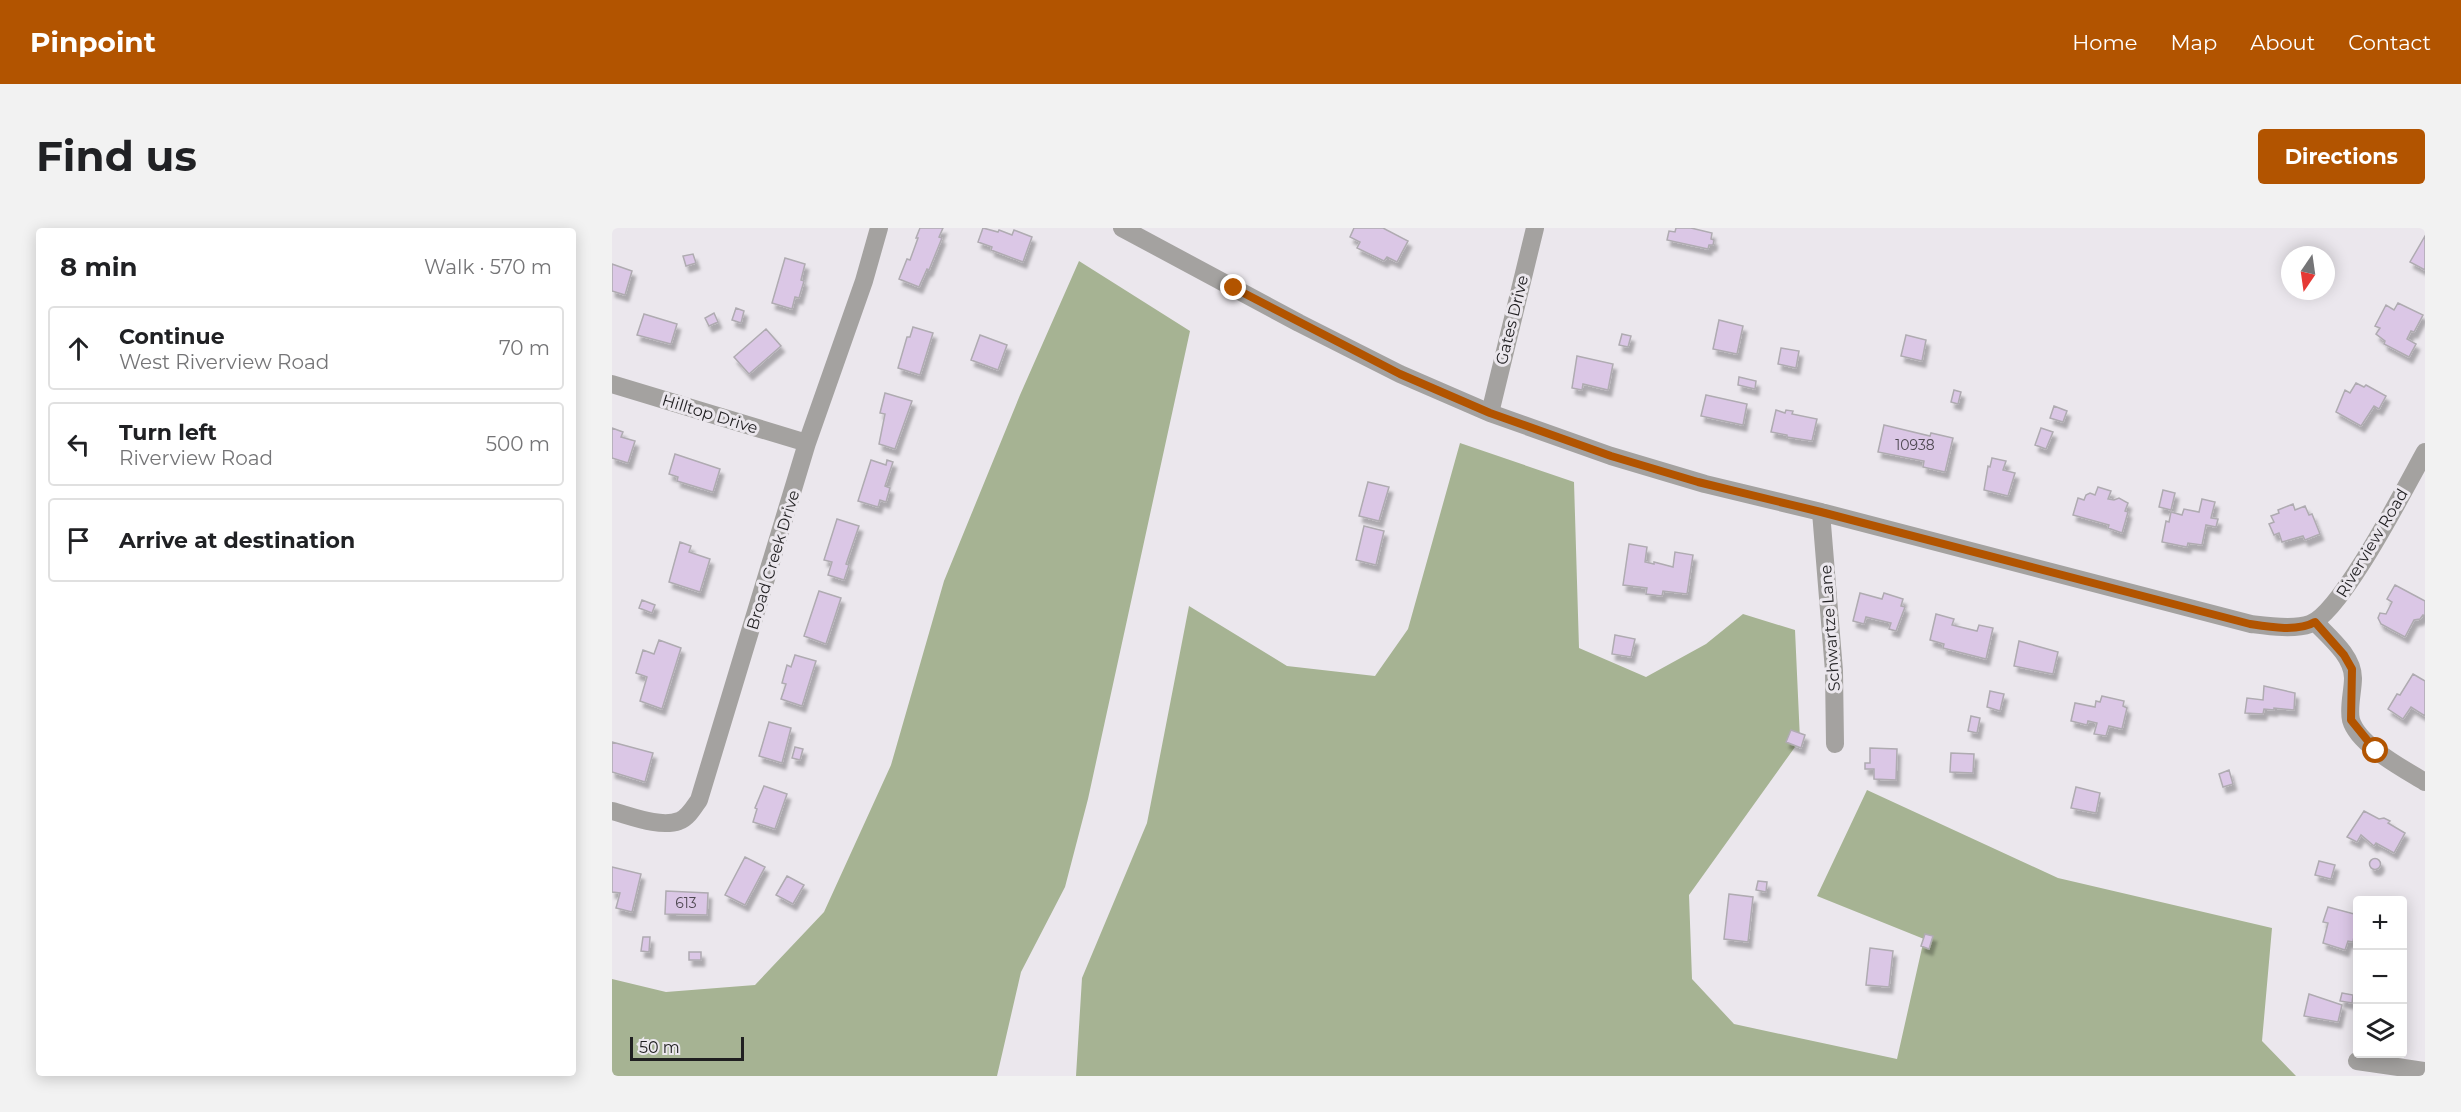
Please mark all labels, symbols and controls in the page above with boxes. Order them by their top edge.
text: Pinpoint [30,25,156,59]
text: Home [2072,30,2137,55]
text: Map [2170,30,2217,55]
text: About [2250,30,2315,55]
text: Contact [2348,30,2431,55]
button: Directions [2258,129,2425,184]
text: Find us [36,130,197,182]
north arrow [2281,246,2335,300]
text: 8 min [60,251,138,283]
text: Walk · 570 m [424,255,552,279]
street label: Gates Drive [1492,273,1532,367]
route end [1220,274,1246,300]
text: Continue [119,323,225,350]
icon: ahead [62,332,95,365]
text: 70 m [499,336,550,360]
text: West Riverview Road [119,350,329,374]
street label: Hilltop Drive [660,390,760,438]
text: Turn left [119,419,217,446]
icon: left [62,428,95,461]
text: 500 m [486,432,550,456]
house number: 10938 [1895,436,1935,454]
text: Riverview Road [119,446,273,470]
street label: Riverview Road [2332,485,2412,601]
street label: Broad Creek Drive [743,488,803,632]
icon: arrive [62,524,95,557]
text: Arrive at destination [119,527,355,554]
street label: Schwartze Lane [1816,564,1844,692]
route start [2362,737,2388,763]
house number: 613 [675,894,697,912]
map controls [2353,896,2407,1058]
button: + [2353,896,2407,950]
button: − [2353,950,2407,1004]
button: layers [2353,1004,2407,1058]
scale bar [630,1034,744,1062]
text: 50 m [639,1038,680,1057]

